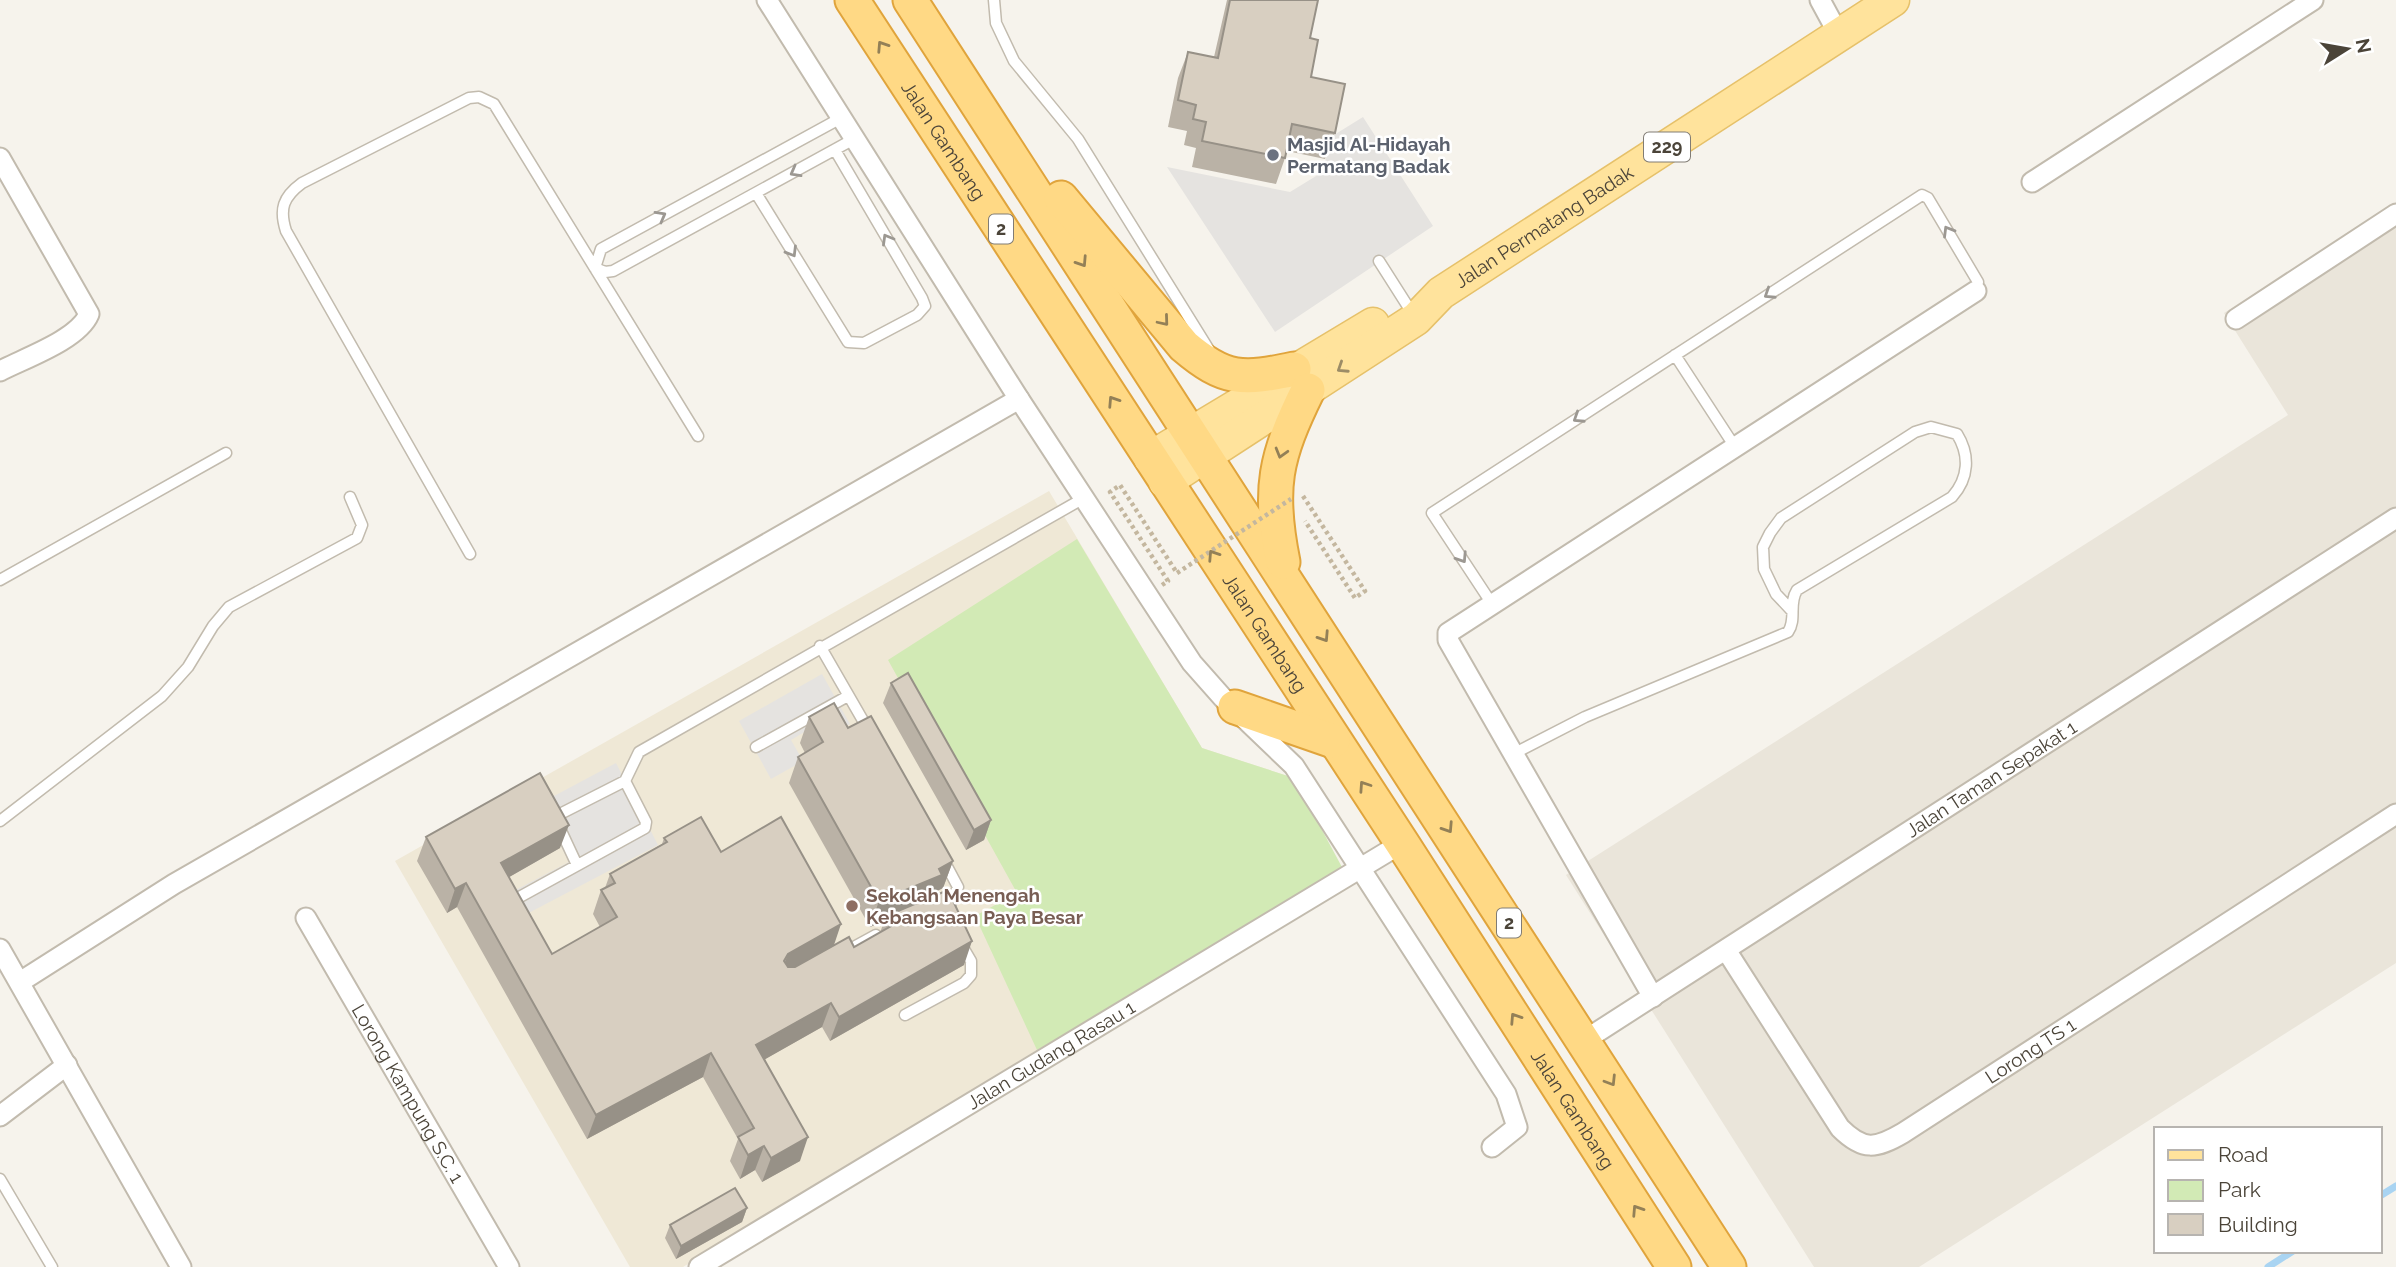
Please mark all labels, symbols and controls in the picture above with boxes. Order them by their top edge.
north arrow [2312,14,2382,84]
text: N [2352,37,2376,55]
one-way arrow [878,41,890,54]
street label: Jalan Gambang [897,77,990,204]
road number: 229 [1644,132,1690,162]
place label: Masjid Al-Hidayah Permatang Badak [1287,133,1451,177]
marker: Masjid Al-Hidayah Permatang Badak [1265,147,1281,163]
street label: Jalan Permatang Badak [1451,161,1637,292]
one-way arrow [789,164,802,177]
one-way arrow [654,211,667,224]
road number: 2 [989,214,1013,244]
one-way arrow [1943,226,1956,239]
one-way arrow [882,234,895,247]
one-way arrow [784,244,797,257]
one-way arrow [1073,254,1086,267]
one-way arrow [1764,286,1777,299]
one-way arrow [1156,313,1168,326]
one-way arrow [1337,360,1350,372]
one-way arrow [1109,396,1121,409]
one-way arrow [1573,410,1586,423]
one-way arrow [1275,446,1289,458]
one-way arrow [1208,549,1221,562]
one-way arrow [1454,551,1467,564]
street label: Jalan Gambang [1218,570,1312,697]
one-way arrow [1316,630,1329,643]
street label: Jalan Taman Sepakat 1 [1902,716,2081,842]
one-way arrow [1359,781,1372,794]
one-way arrow [1439,821,1452,834]
place label: Sekolah Menengah Kebangsaan Paya Besar [866,884,1084,928]
marker: Sekolah Menengah Kebangsaan Paya Besar [844,898,860,914]
road number: 2 [1497,908,1521,938]
street label: Jalan Gudang Rasau 1 [963,996,1139,1114]
street label: Lorong Kampung S.C. 1 [348,1000,469,1187]
one-way arrow [1510,1013,1523,1026]
street label: Lorong TS 1 [1981,1013,2080,1088]
street label: Jalan Gambang [1527,1046,1619,1173]
one-way arrow [1603,1074,1616,1087]
legend [2154,1127,2382,1253]
text: Road [2218,1142,2268,1167]
text: Park [2218,1177,2261,1202]
one-way arrow [1633,1204,1646,1217]
text: Building [2218,1212,2298,1237]

